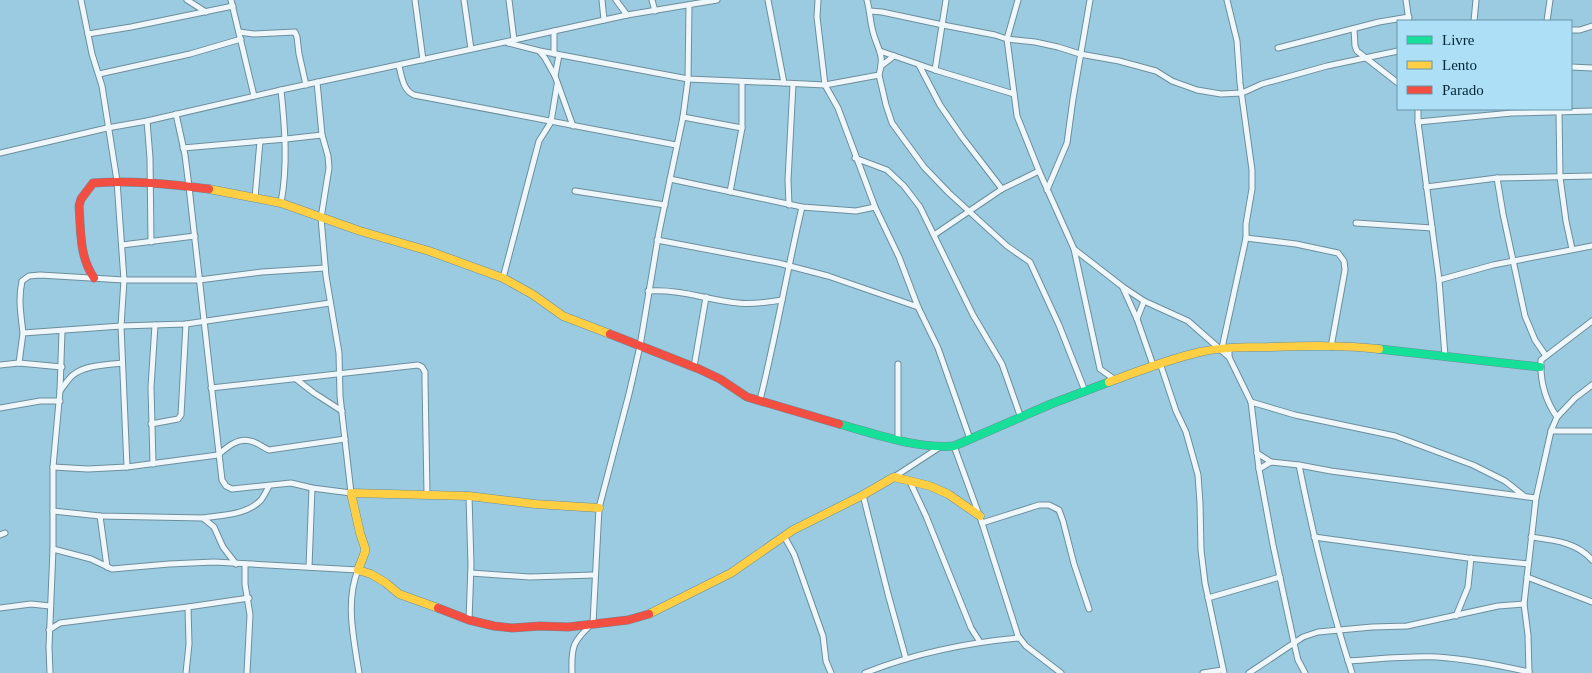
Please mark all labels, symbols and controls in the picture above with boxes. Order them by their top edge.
legend [1397,20,1572,110]
text: Livre [1442,32,1475,48]
text: Lento [1442,57,1477,73]
text: Parado [1442,82,1484,98]

